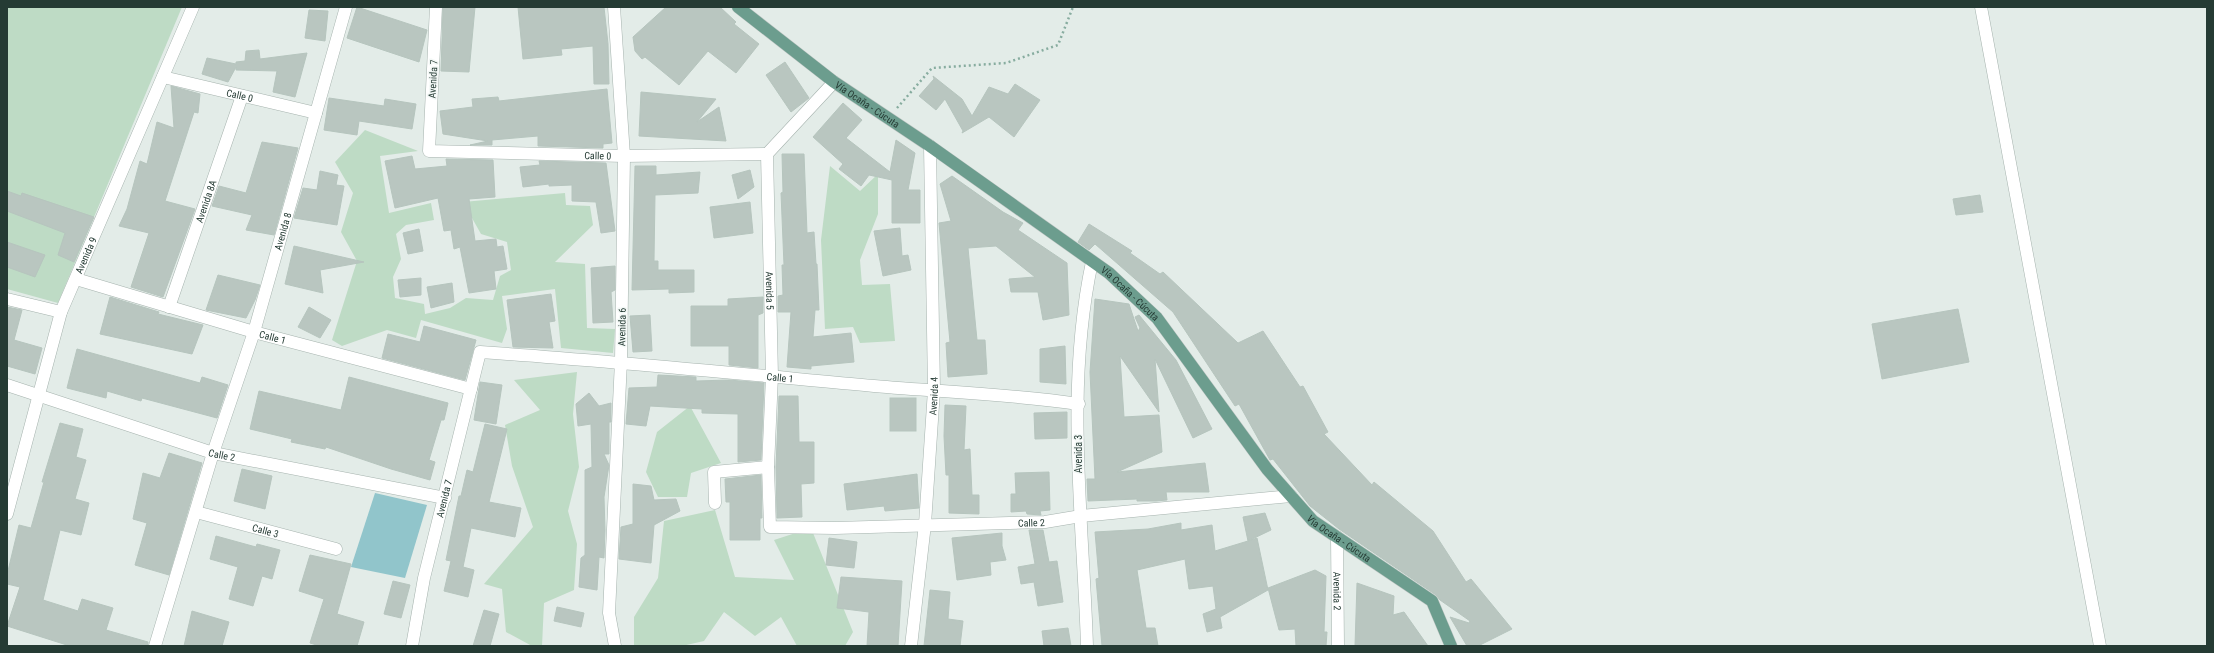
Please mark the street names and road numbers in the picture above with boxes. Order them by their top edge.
street label: Avenida 7 [426,59,440,99]
street label: Vía Ocaña - Cúcuta [833,79,902,130]
street label: Calle 0 [226,87,254,104]
street label: Calle 0 [584,149,611,161]
street label: Avenida 8A [193,178,218,224]
street label: Avenida 8 [272,211,293,251]
street label: Avenida 9 [73,235,98,275]
street label: Vía Ocaña - Cúcuta [1099,264,1162,323]
street label: Avenida 5 [764,271,776,310]
street label: Avenida 6 [616,308,628,346]
street label: Calle 1 [258,328,287,346]
street label: Calle 1 [766,371,794,384]
street label: Avenida 4 [927,377,940,416]
street label: Avenida 3 [1073,435,1084,473]
street label: Calle 2 [207,446,236,463]
street label: Avenida 7 [434,478,454,519]
street label: Vía Ocaña - Cúcuta [1305,513,1373,564]
street label: Calle 2 [1018,517,1045,528]
street label: Calle 3 [251,522,280,539]
street label: Avenida 2 [1332,572,1343,610]

